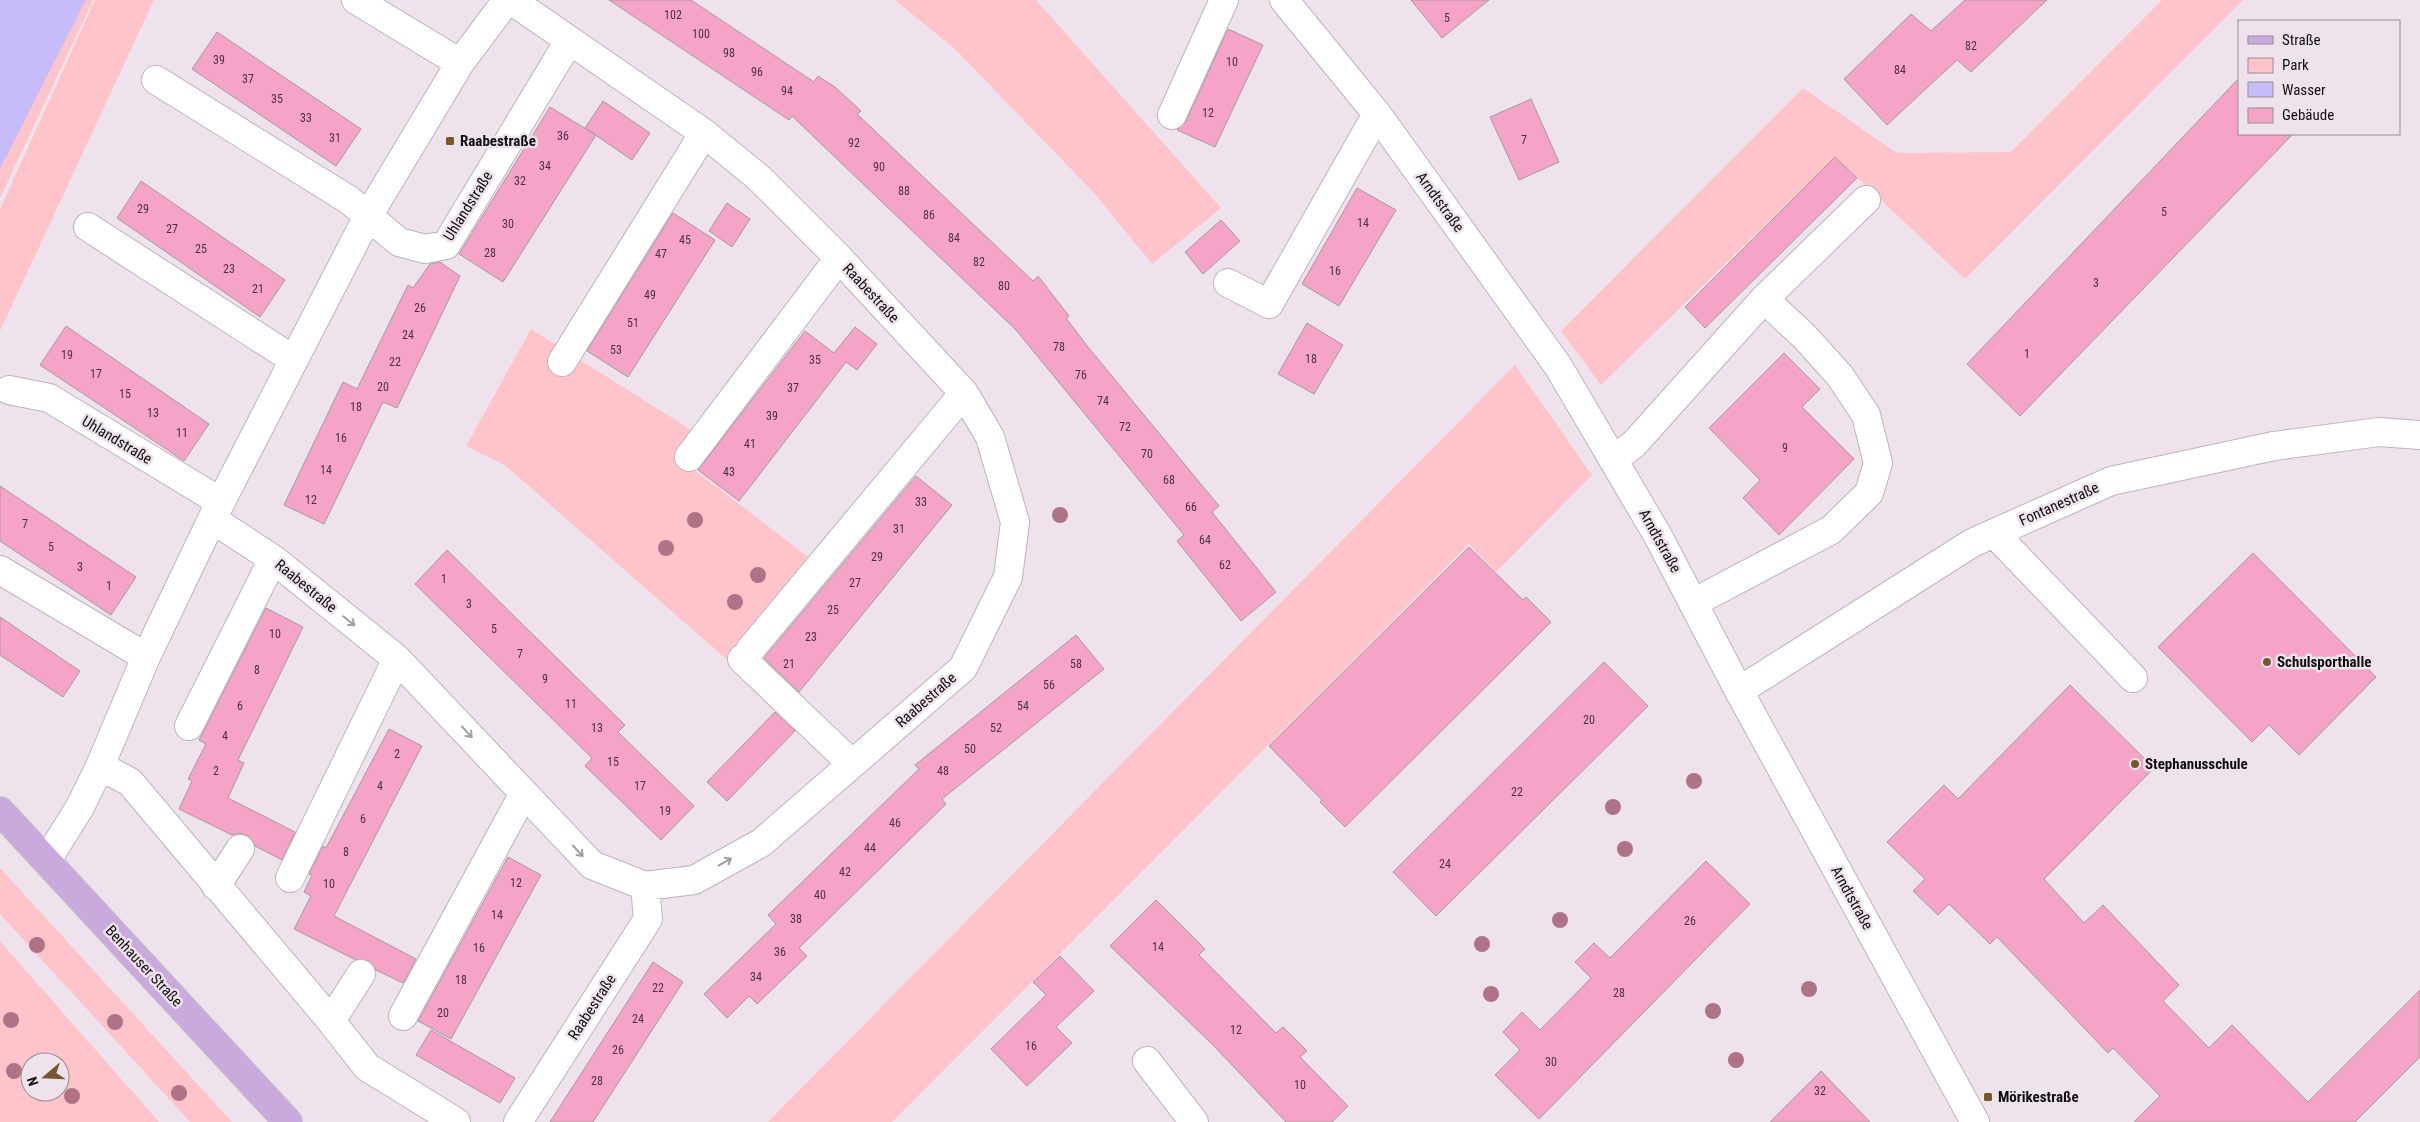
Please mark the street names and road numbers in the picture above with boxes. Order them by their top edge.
street label: Uhlandstraße [440,168,496,244]
street label: Arndtstraße [1412,168,1468,236]
street label: Raabestraße [839,260,903,326]
street label: Uhlandstraße [79,412,155,468]
street label: Fontanestraße [2016,478,2102,530]
street label: Arndtstraße [1635,506,1685,576]
street label: Raabestraße [271,556,341,616]
street label: Raabestraße [892,669,960,731]
street label: Arndtstraße [1827,863,1877,933]
street label: Benhauser Straße [102,922,186,1010]
street label: Raabestraße [564,971,620,1043]

